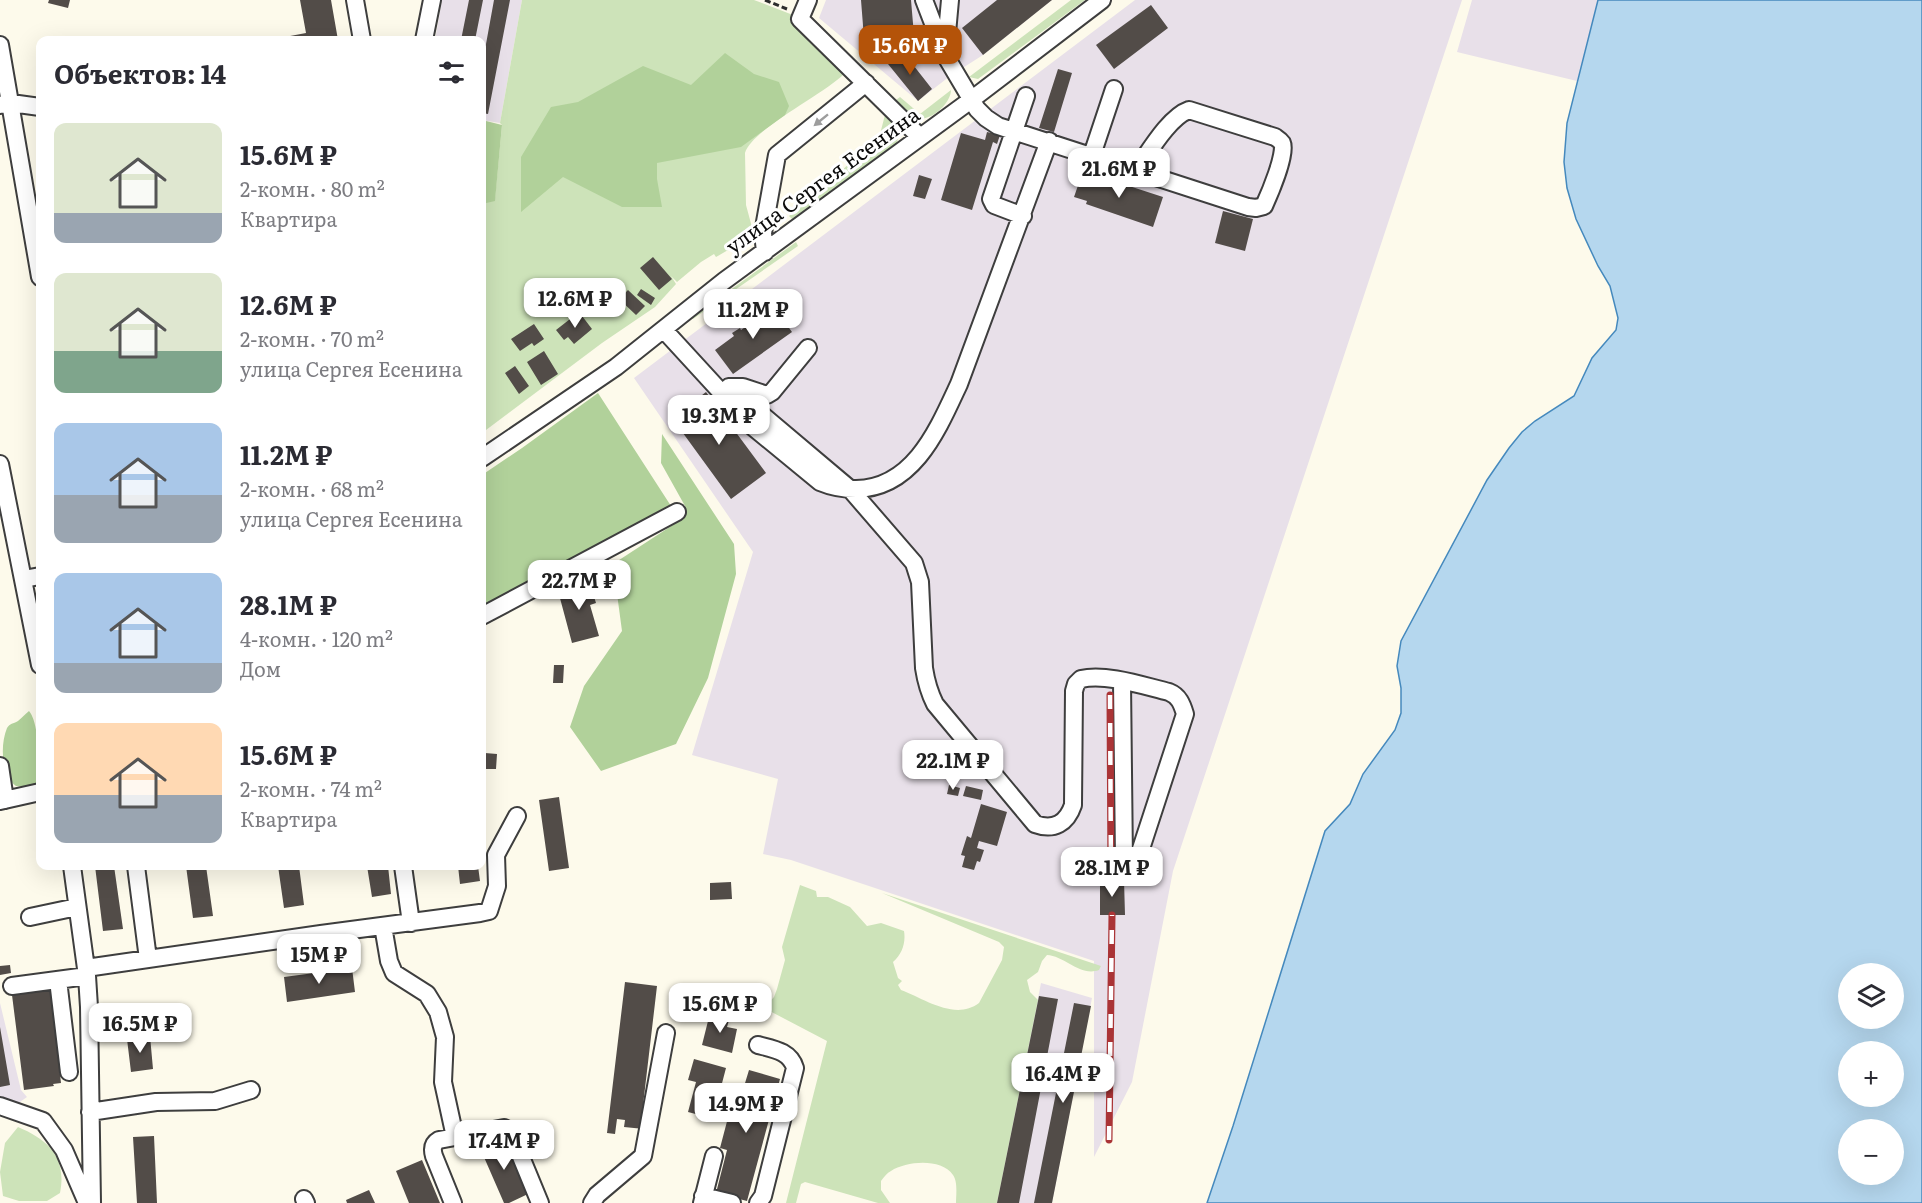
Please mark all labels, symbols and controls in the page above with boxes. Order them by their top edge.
pin: 15.6M ₽ [855,25,965,76]
text: 15.6M ₽ [873,29,947,59]
text: Объектов: 14 [54,53,226,92]
icon: filters [435,56,468,89]
street label: улица Сергея Есенина [718,97,926,260]
one-way arrow [813,113,829,126]
text: 15.6M ₽ [240,134,337,173]
icon: home [102,147,174,219]
pin: 21.6M ₽ [1064,148,1174,199]
text: 21.6M ₽ [1082,152,1156,182]
text: 2-комн. · 80 m² [240,173,385,203]
text: Квартира [240,203,337,233]
pin: 12.6M ₽ [520,278,630,329]
text: 12.6M ₽ [538,282,612,312]
text: 12.6M ₽ [240,284,337,323]
pin: 11.2M ₽ [698,289,808,340]
text: 11.2M ₽ [718,293,788,323]
icon: home [102,297,174,369]
text: 2-комн. · 70 m² [240,323,384,353]
text: улица Сергея Есенина [240,353,462,383]
pin: 19.3M ₽ [664,395,774,446]
text: 19.3M ₽ [682,399,756,429]
text: 11.2M ₽ [240,434,332,473]
icon: home [102,447,174,519]
text: 2-комн. · 68 m² [240,473,384,503]
text: улица Сергея Есенина [240,503,462,533]
pin: 22.7M ₽ [524,560,634,611]
text: 22.7M ₽ [542,564,616,594]
text: 28.1M ₽ [240,584,337,623]
icon: home [102,597,174,669]
text: 4-комн. · 120 m² [240,623,393,653]
text: Дом [240,653,281,683]
text: 15.6M ₽ [240,734,337,773]
pin: 22.1M ₽ [898,740,1008,791]
text: 22.1M ₽ [916,744,990,774]
icon: home [102,747,174,819]
text: 2-комн. · 74 m² [240,773,382,803]
text: Квартира [240,803,337,833]
pin: 28.1M ₽ [1057,847,1167,898]
text: 28.1M ₽ [1075,851,1149,881]
pin: 15M ₽ [277,934,361,985]
text: 15M ₽ [291,938,347,968]
map controls [1838,963,1904,1185]
button: layers [1838,963,1904,1029]
pin: 15.6M ₽ [665,983,775,1034]
text: 15.6M ₽ [683,987,757,1017]
pin: 16.5M ₽ [85,1003,195,1054]
text: 16.5M ₽ [103,1007,177,1037]
button: + [1838,1041,1904,1107]
pin: 16.4M ₽ [1008,1053,1118,1104]
text: 16.4M ₽ [1025,1057,1101,1087]
pin: 14.9M ₽ [691,1083,801,1134]
text: 14.9M ₽ [709,1087,783,1117]
button: − [1838,1119,1904,1185]
pin: 17.4M ₽ [449,1120,559,1171]
text: 17.4M ₽ [468,1124,540,1154]

